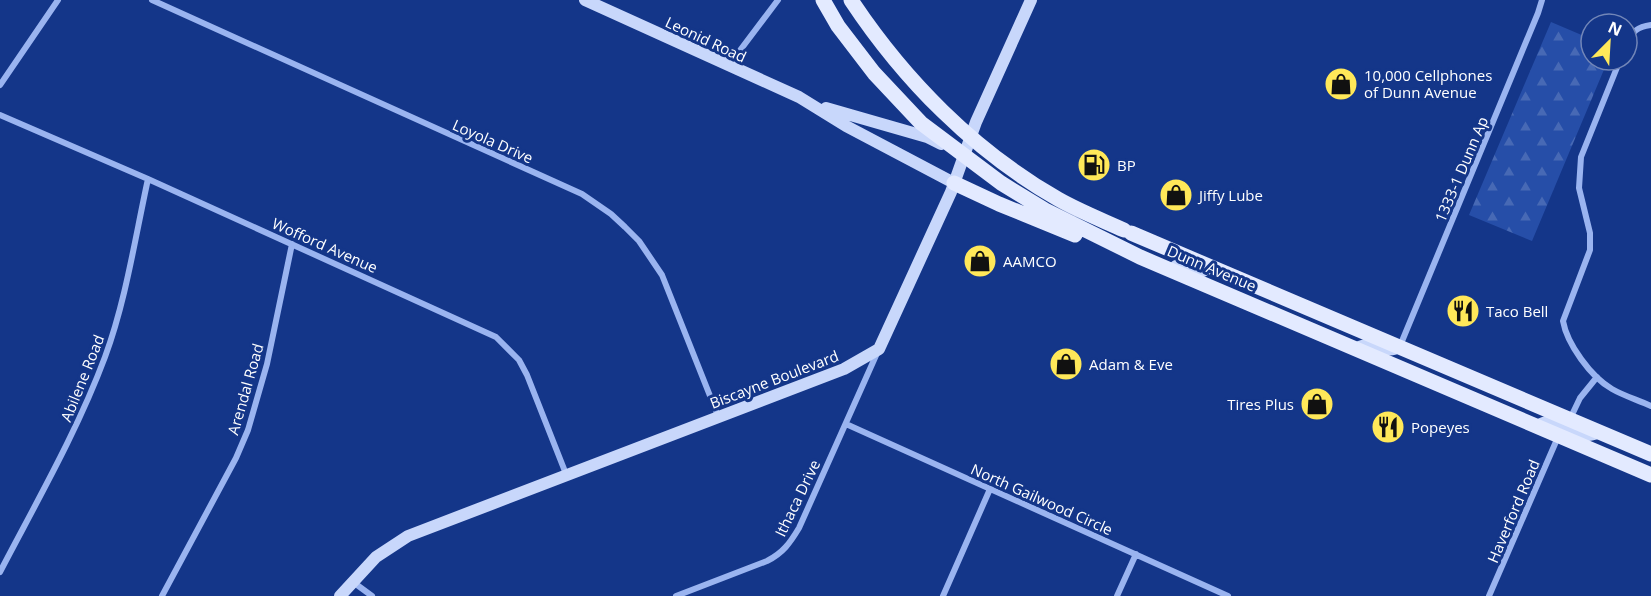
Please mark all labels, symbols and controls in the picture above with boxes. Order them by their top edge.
street label: Leonid Road [662,12,750,66]
north arrow [1579,12,1639,72]
text: N [1605,16,1626,41]
place label: 10,000 Cellphones of Dunn Avenue [1364,65,1492,102]
shop icon: 10,000 Cellphones of Dunn Avenue [1323,66,1359,102]
street label: 1333-1 Dunn Ap [1430,113,1492,225]
street label: Loyola Drive [450,114,536,168]
fuel station icon: BP [1076,147,1112,183]
place label: BP [1117,155,1136,175]
shop icon: Jiffy Lube [1158,177,1194,213]
place label: Jiffy Lube [1197,185,1263,205]
street label: Wofford Avenue [269,213,381,277]
street label: Dunn Avenue [1165,240,1259,296]
shop icon: AAMCO [962,243,998,279]
place label: AAMCO [1003,251,1057,271]
restaurant icon: Taco Bell [1445,293,1481,329]
place label: Taco Bell [1486,301,1548,321]
street label: Abilene Road [55,332,109,424]
street label: Arendal Road [222,341,268,437]
street label: Biscayne Boulevard [707,345,841,413]
shop icon: Adam & Eve [1048,346,1084,382]
place label: Adam & Eve [1089,354,1173,374]
shop icon: Tires Plus [1299,386,1335,422]
place label: Tires Plus [1227,394,1294,414]
restaurant icon: Popeyes [1370,409,1406,445]
place label: Popeyes [1411,417,1470,437]
street label: Ithaca Drive [770,456,824,540]
street label: Haverford Road [1482,456,1544,566]
street label: North Gailwood Circle [968,459,1116,539]

